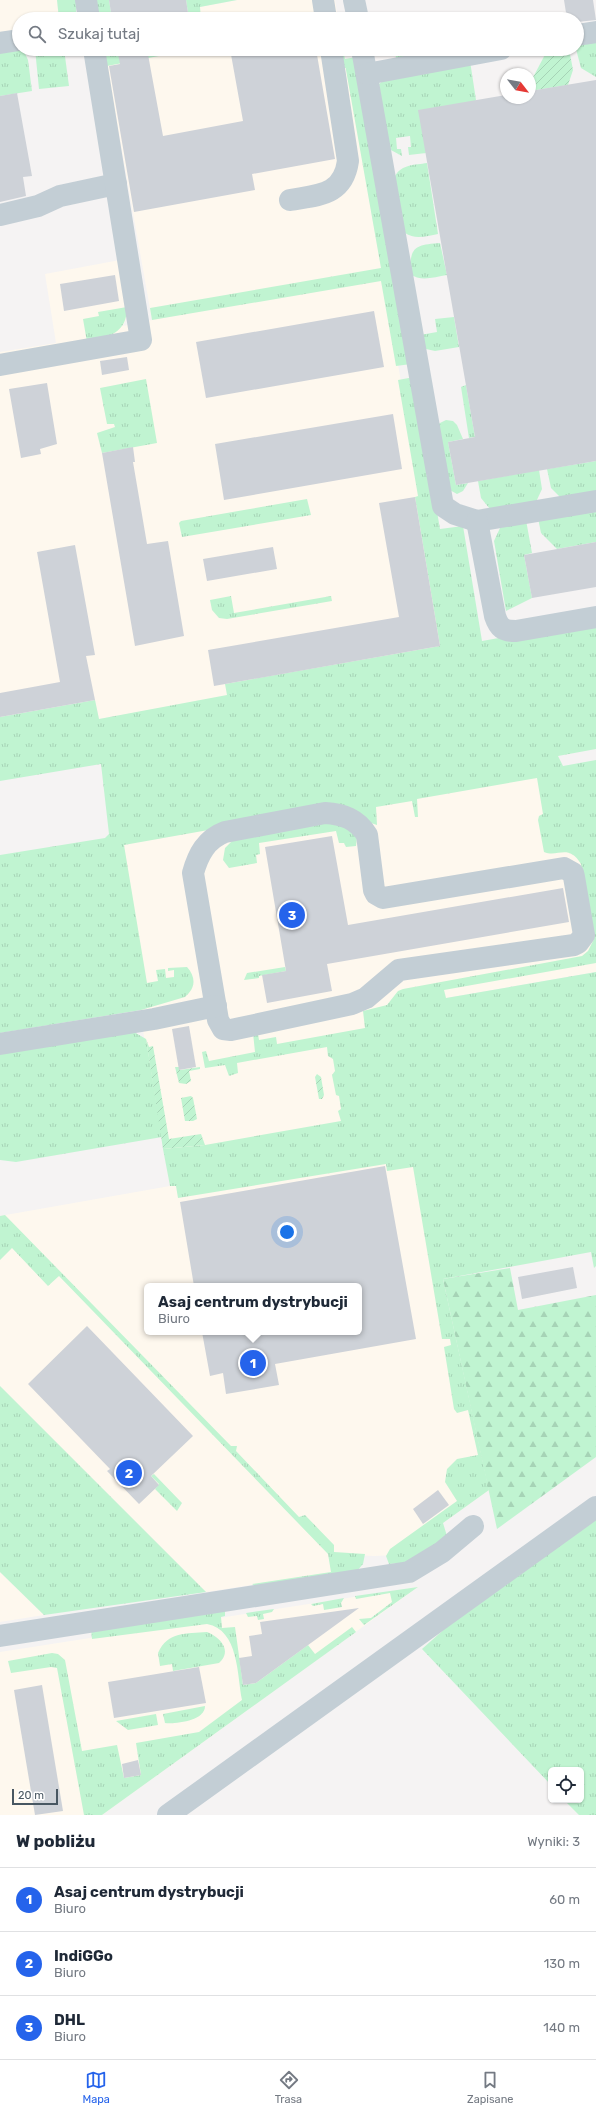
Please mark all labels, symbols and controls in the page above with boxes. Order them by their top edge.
search box [12,12,584,56]
icon: search [26,23,48,45]
text: Szukaj tutaj [58,25,140,43]
north arrow [500,68,536,104]
pin: 3 [279,900,305,930]
your location [277,1222,297,1242]
popup [144,1283,362,1335]
text: Asaj centrum dystrybucji [158,1293,348,1311]
text: Biuro [158,1311,190,1326]
pin: 1 [240,1348,266,1378]
pin: 2 [116,1458,142,1488]
map controls [548,1767,584,1803]
button: locate [548,1767,584,1803]
scale bar [12,1787,58,1806]
text: 20 m [18,1789,44,1802]
text: W pobliżu [16,1831,95,1851]
text: Wyniki: 3 [527,1834,580,1849]
text: Asaj centrum dystrybucji [54,1883,244,1901]
text: 1 [26,1892,32,1907]
text: 60 m [549,1892,580,1907]
text: Biuro [54,1901,86,1916]
text: IndiGGo [54,1947,113,1965]
text: 2 [25,1956,33,1971]
text: 130 m [544,1956,580,1971]
text: Biuro [54,1965,86,1980]
text: DHL [54,2011,85,2029]
text: 3 [25,2020,33,2035]
text: 140 m [543,2020,580,2035]
text: Biuro [54,2029,86,2044]
tab: Mapa [82,2069,110,2106]
tab: Trasa [275,2069,302,2106]
tab: Zapisane [467,2069,514,2106]

